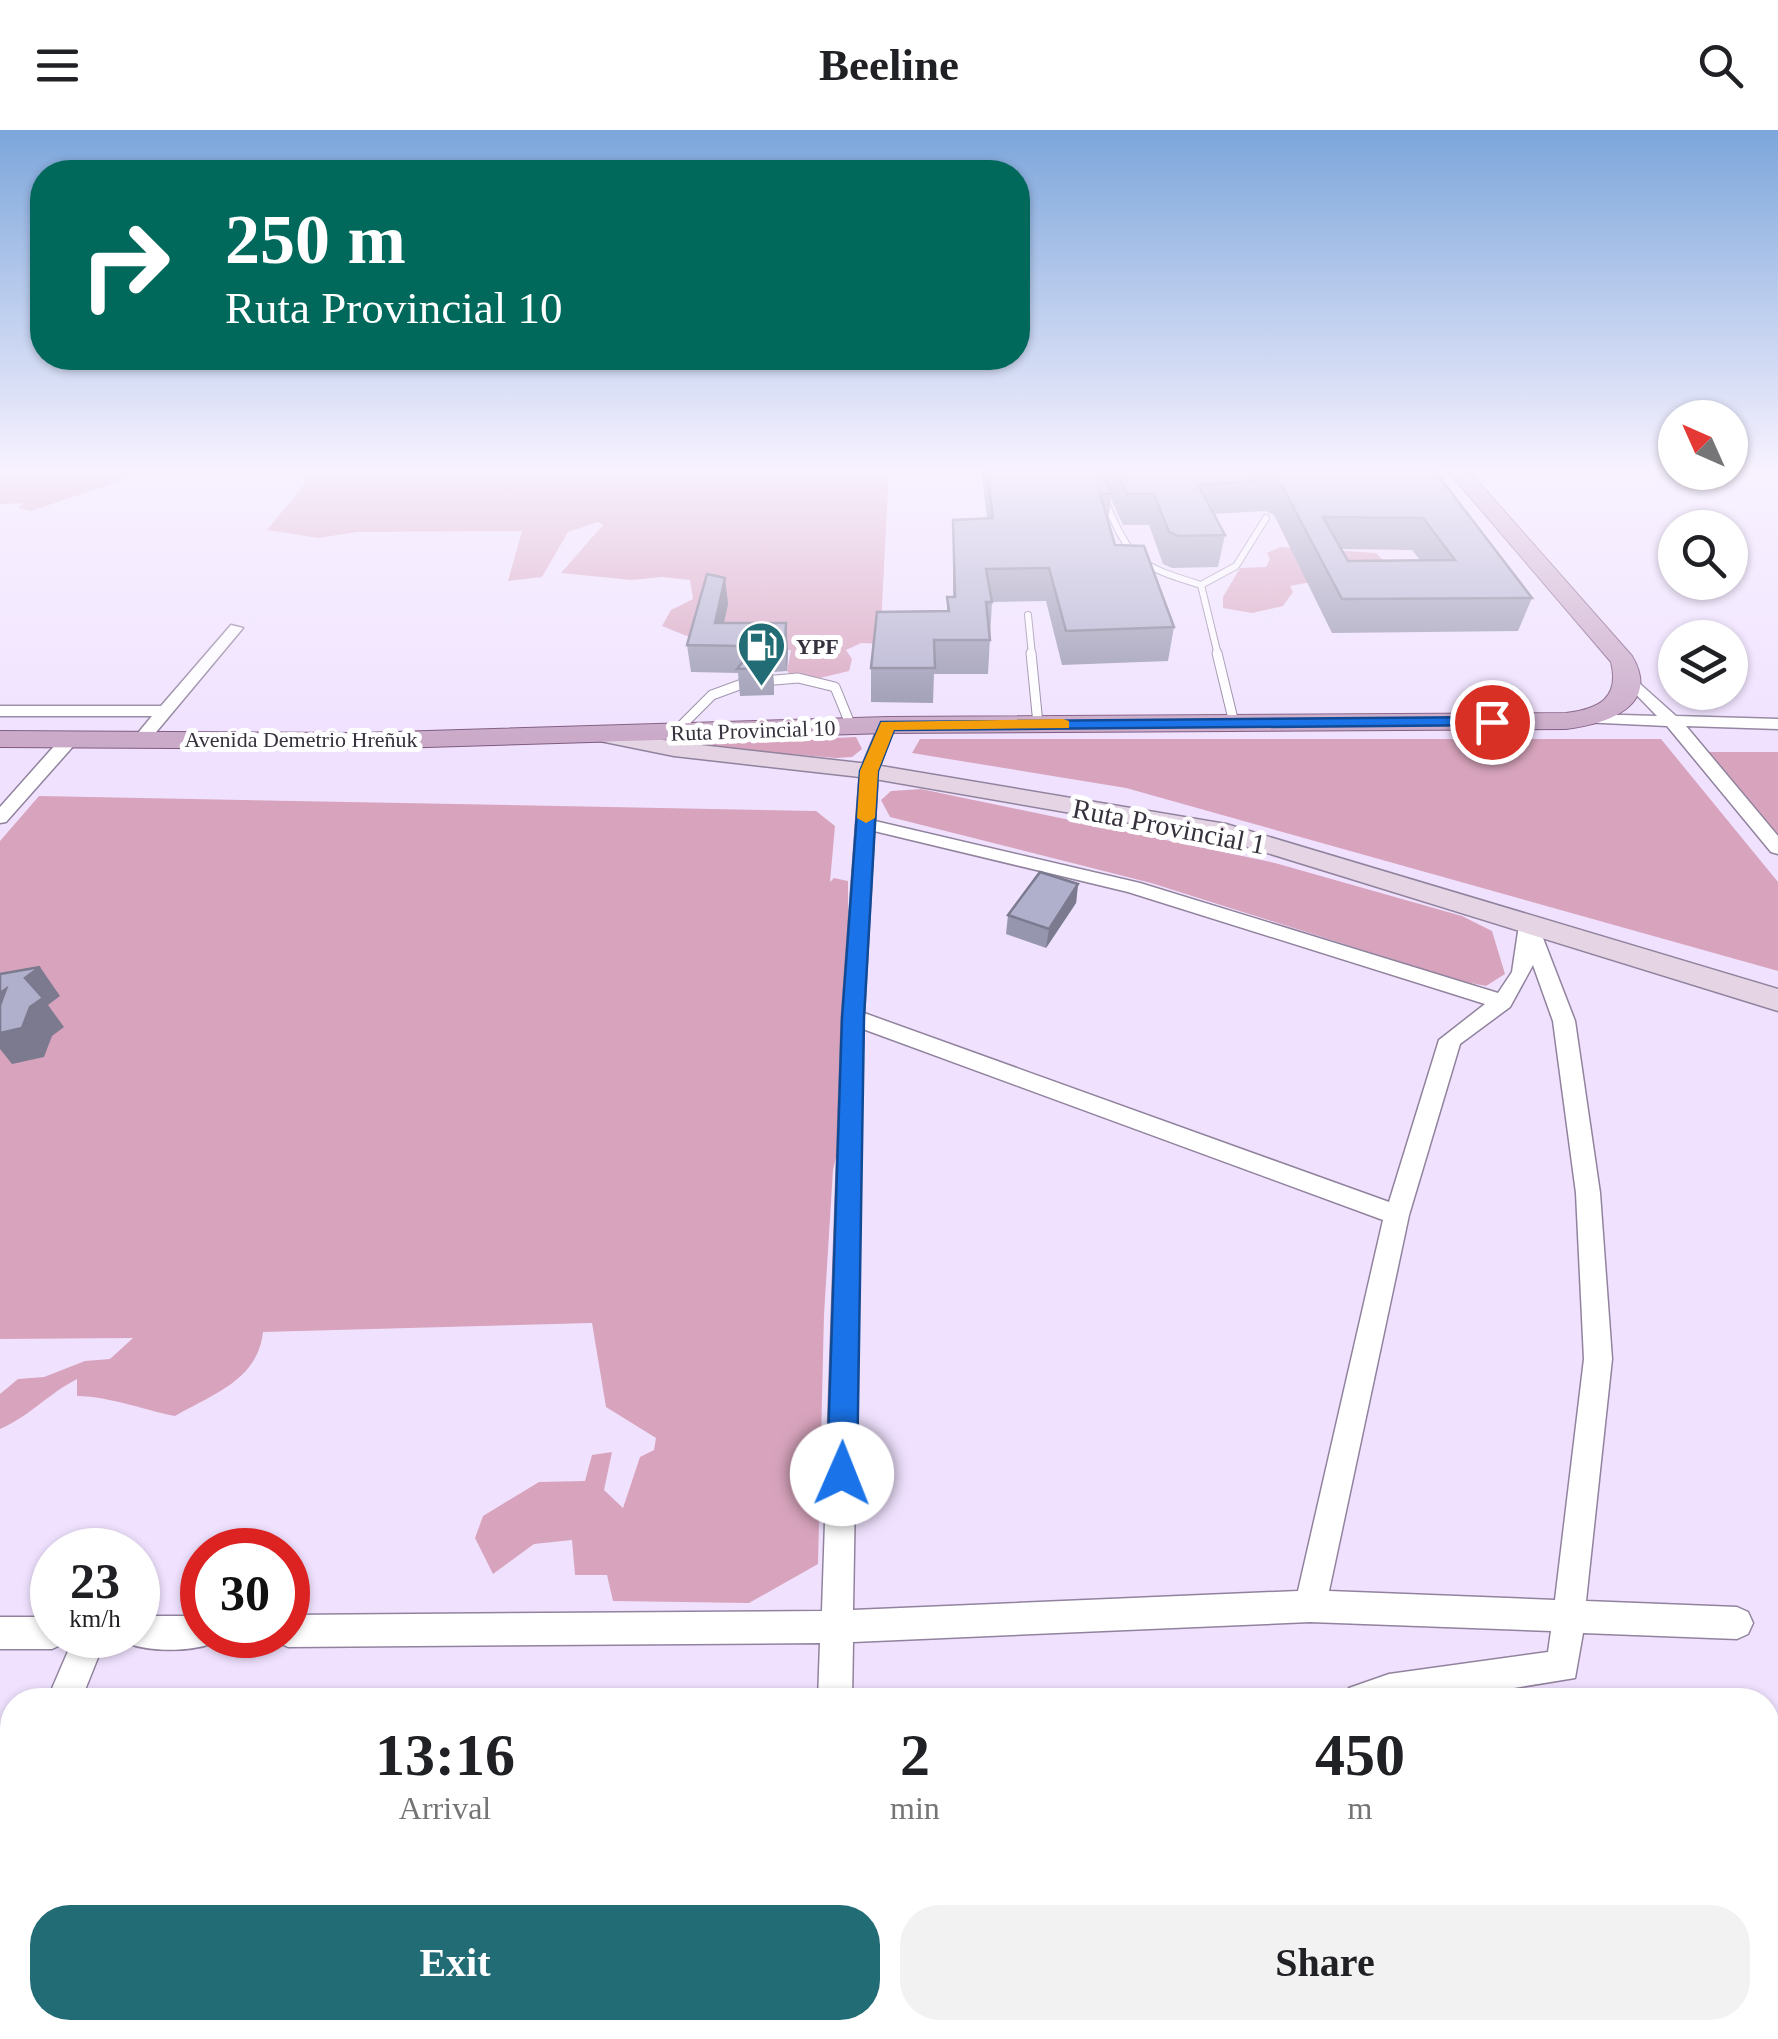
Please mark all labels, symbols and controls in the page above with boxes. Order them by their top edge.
icon: menu [30,38,85,93]
icon: search [1693,38,1748,93]
text: Beeline [819,40,959,90]
icon: right [60,200,190,330]
text: 250 m [225,201,406,278]
text: Ruta Provincial 10 [225,283,562,333]
north arrow [1658,400,1748,490]
map controls [1658,400,1748,710]
button: search [1658,510,1748,600]
fuel station icon: YPF [735,620,787,688]
button: layers [1658,620,1748,710]
place label: YPF [796,634,839,659]
pin [1450,680,1535,765]
icon: arrive [1465,695,1520,750]
street label: Ruta Provincial 10 [670,715,836,746]
street label: Avenida Demetrio Hreñuk [185,727,417,752]
street label: Ruta Provincial 1 [1070,793,1268,860]
position arrow [790,1422,894,1526]
speed limit sign: 30 [180,1528,310,1658]
text: 23 [70,1553,120,1609]
text: km/h [69,1605,121,1632]
text: 13:16 [375,1722,515,1788]
text: 2 [900,1722,930,1788]
text: 450 [1315,1722,1405,1788]
text: Arrival [399,1790,491,1826]
text: min [890,1790,940,1826]
text: m [1347,1790,1372,1826]
button: Exit [30,1905,880,2020]
button: Share [900,1905,1750,2020]

